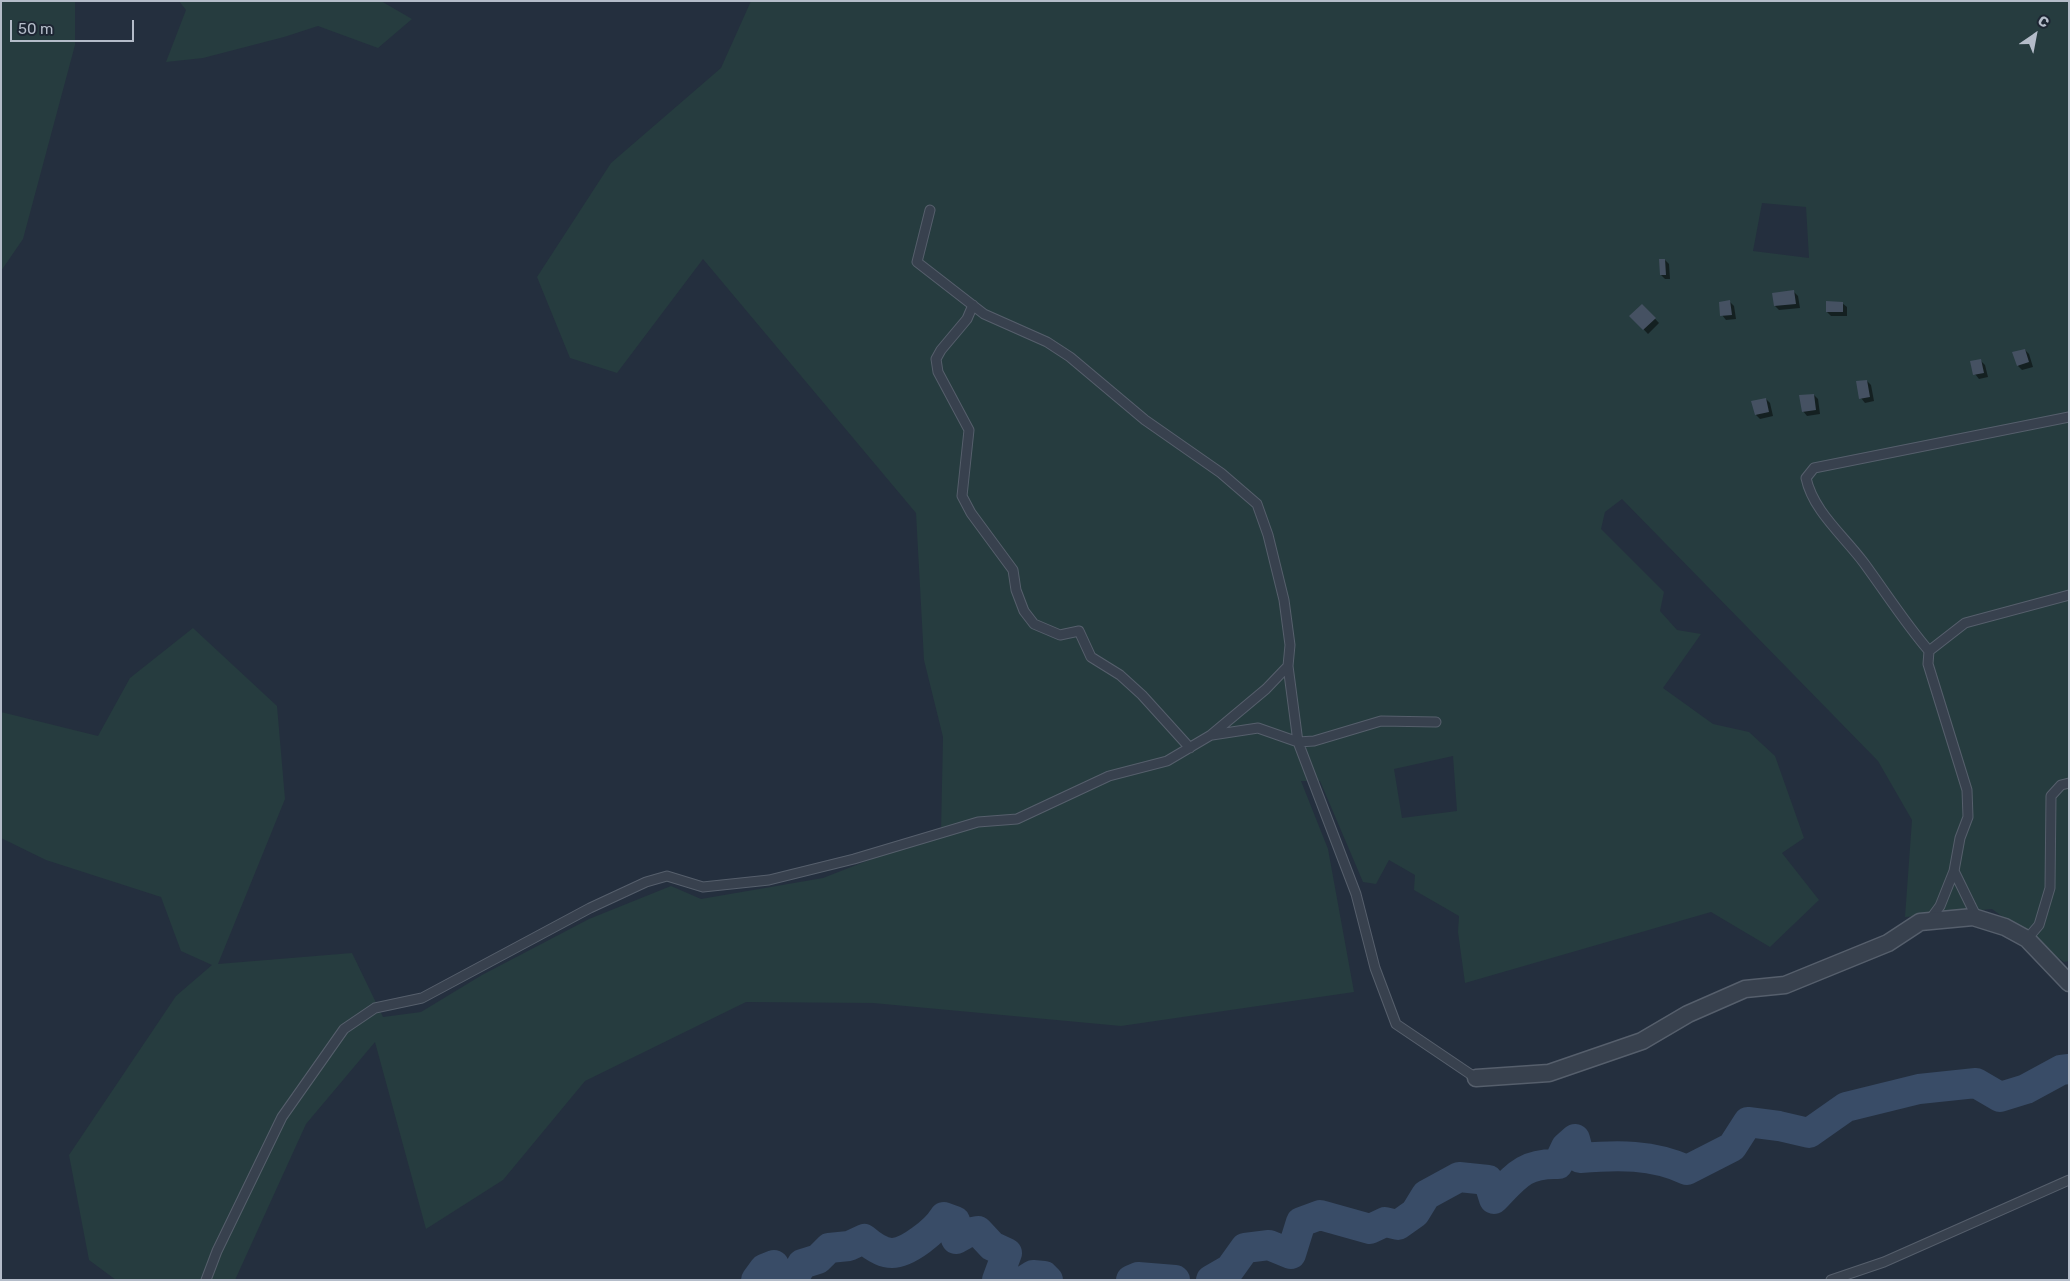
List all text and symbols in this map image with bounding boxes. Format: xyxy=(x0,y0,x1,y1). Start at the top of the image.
scale bar xyxy=(12,10,136,42)
north arrow xyxy=(2010,10,2060,60)
text: С xyxy=(2035,12,2052,32)
text: 50 m xyxy=(18,20,53,38)

